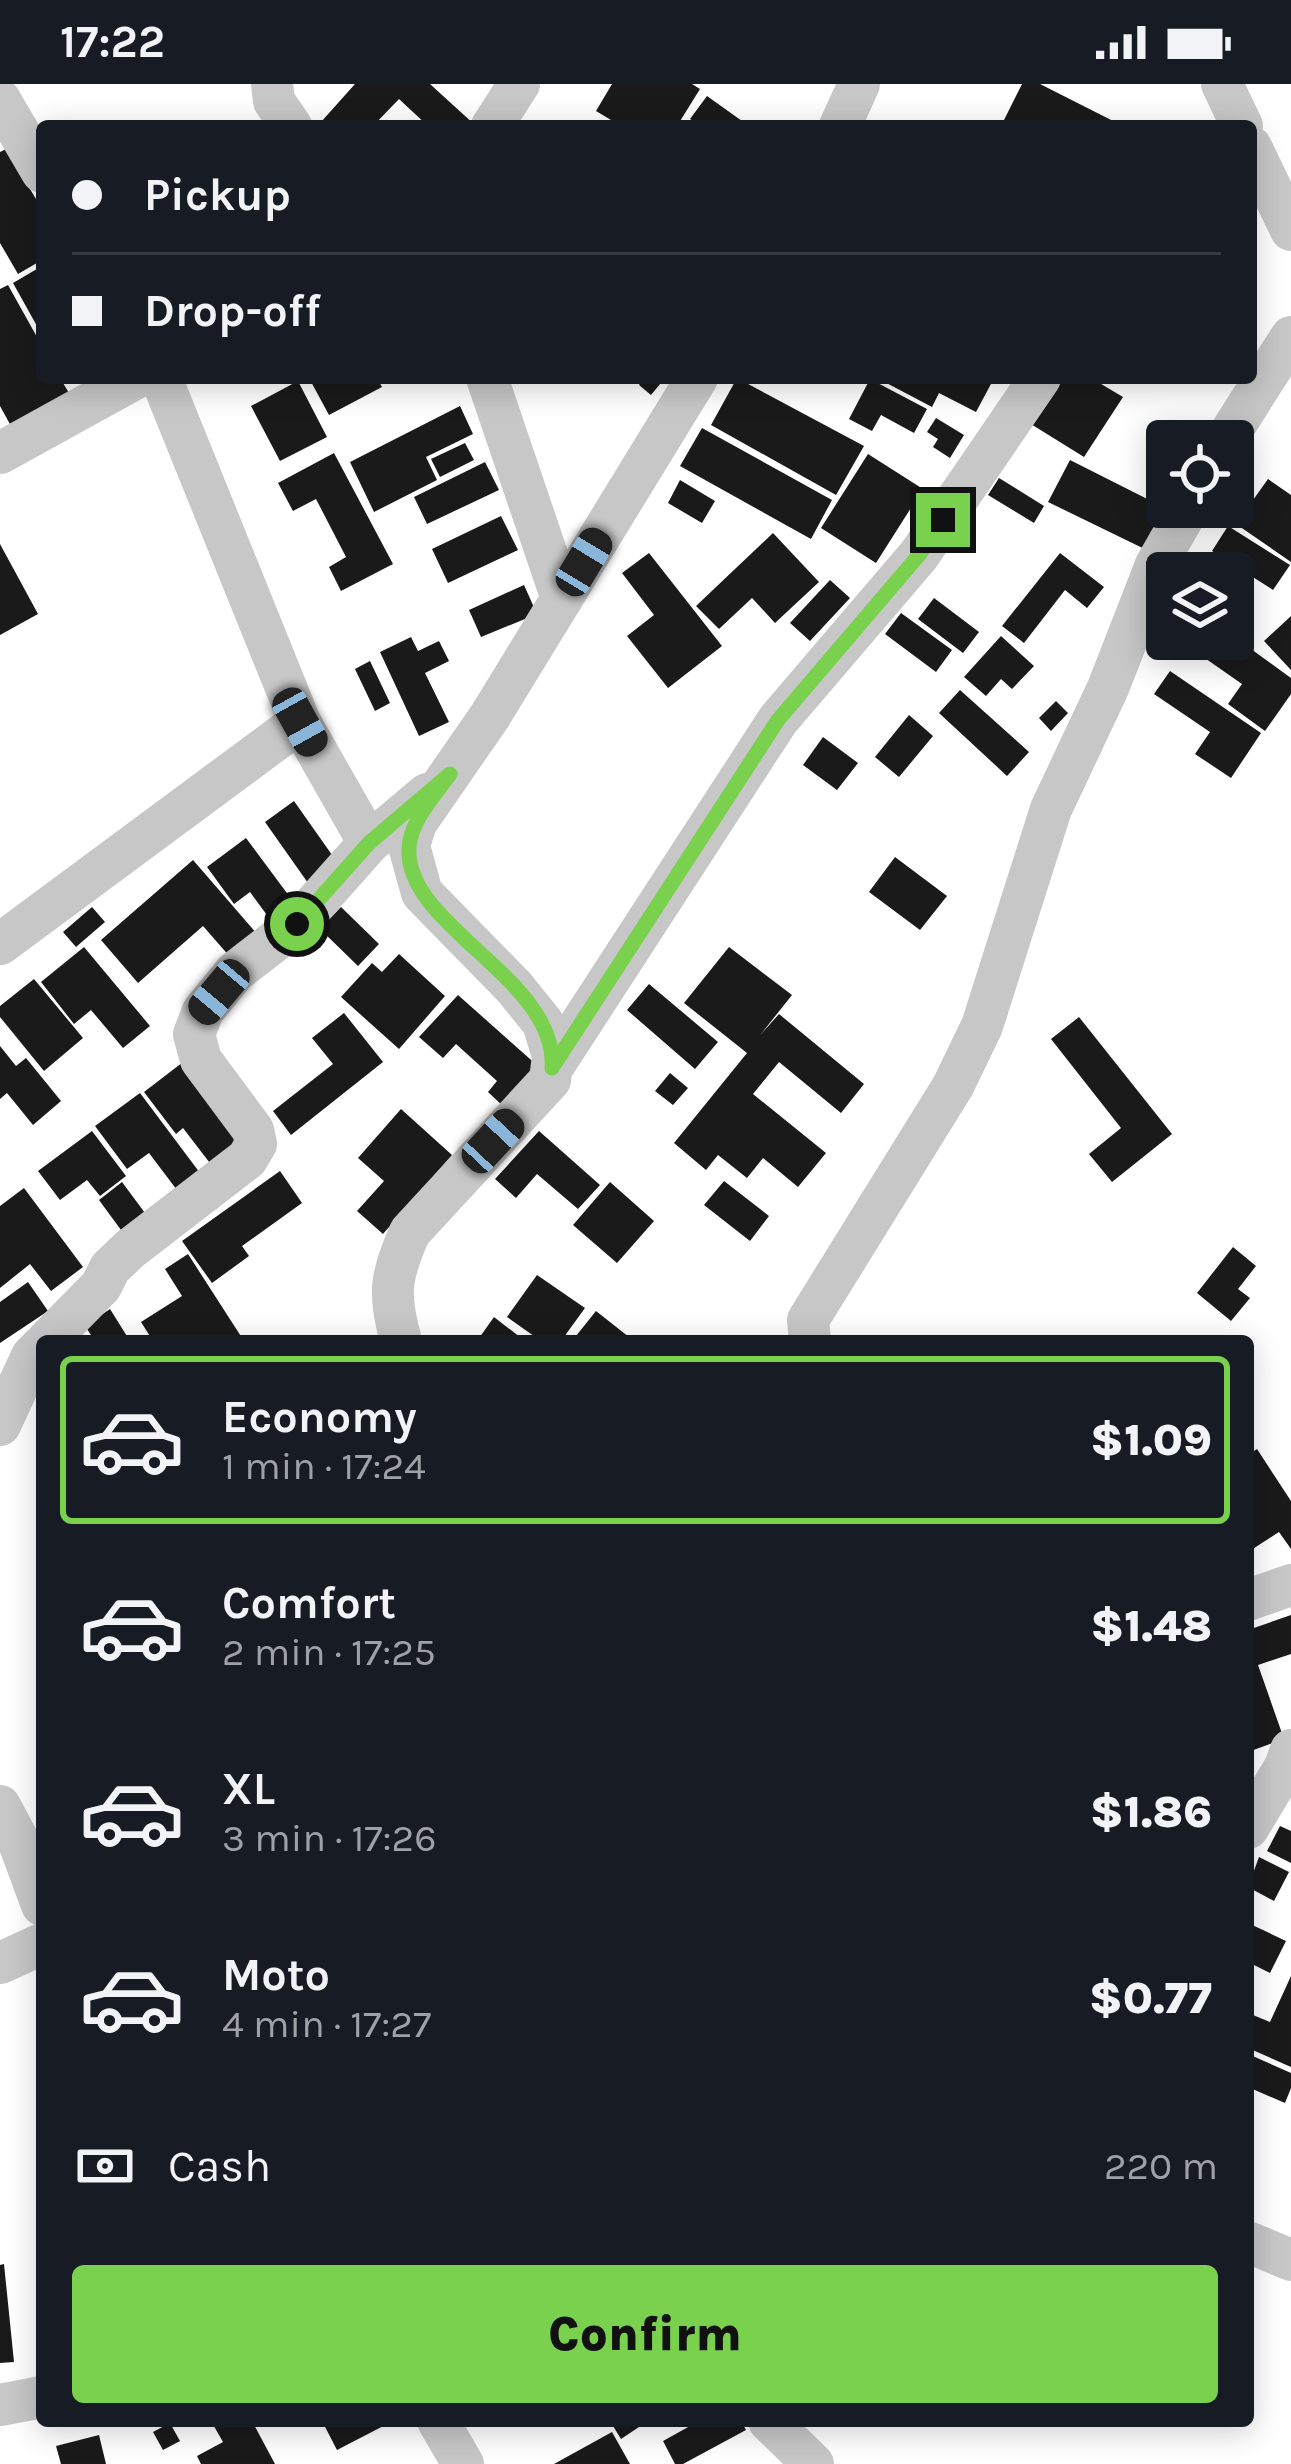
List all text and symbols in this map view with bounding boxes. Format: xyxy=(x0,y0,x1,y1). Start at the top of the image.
text: 17:22 xyxy=(60,16,165,68)
text: Pickup xyxy=(144,169,291,221)
text: Drop-off xyxy=(144,285,321,337)
map controls xyxy=(1146,420,1254,660)
button: locate xyxy=(1146,420,1254,528)
route end xyxy=(916,493,970,547)
car xyxy=(550,522,618,602)
button: layers xyxy=(1146,552,1254,660)
car xyxy=(267,682,333,762)
route start xyxy=(270,897,324,951)
car xyxy=(182,953,256,1031)
car xyxy=(455,1102,531,1180)
icon: car xyxy=(78,1386,186,1494)
text: Economy xyxy=(222,1391,417,1443)
text: $1.09 xyxy=(1090,1414,1212,1466)
text: 1 min · 17:24 xyxy=(222,1443,426,1489)
icon: car xyxy=(78,1572,186,1680)
text: Comfort xyxy=(222,1577,396,1629)
text: $1.48 xyxy=(1090,1600,1212,1652)
text: 2 min · 17:25 xyxy=(222,1629,436,1675)
icon: car xyxy=(78,1758,186,1866)
text: XL xyxy=(222,1763,275,1815)
text: $1.86 xyxy=(1090,1786,1212,1838)
text: 3 min · 17:26 xyxy=(222,1815,437,1861)
icon: car xyxy=(78,1944,186,2052)
text: Moto xyxy=(222,1949,330,2001)
text: $0.77 xyxy=(1089,1972,1212,2024)
text: 4 min · 17:27 xyxy=(222,2001,431,2047)
icon: cash xyxy=(72,2133,138,2199)
text: Cash xyxy=(168,2140,271,2192)
text: 220 m xyxy=(1104,2143,1218,2189)
button: Confirm xyxy=(72,2265,1218,2403)

